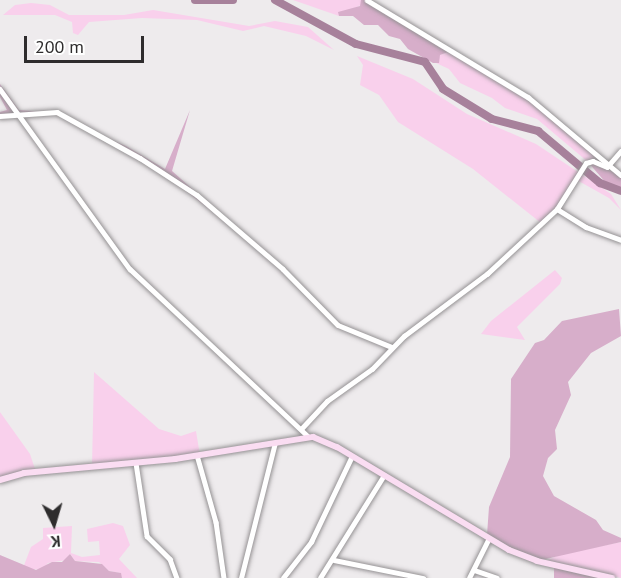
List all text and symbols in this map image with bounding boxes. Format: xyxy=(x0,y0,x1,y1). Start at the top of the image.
scale bar xyxy=(27,24,147,62)
text: 200 m xyxy=(35,35,84,58)
north arrow xyxy=(24,494,84,554)
text: K xyxy=(50,532,61,552)

